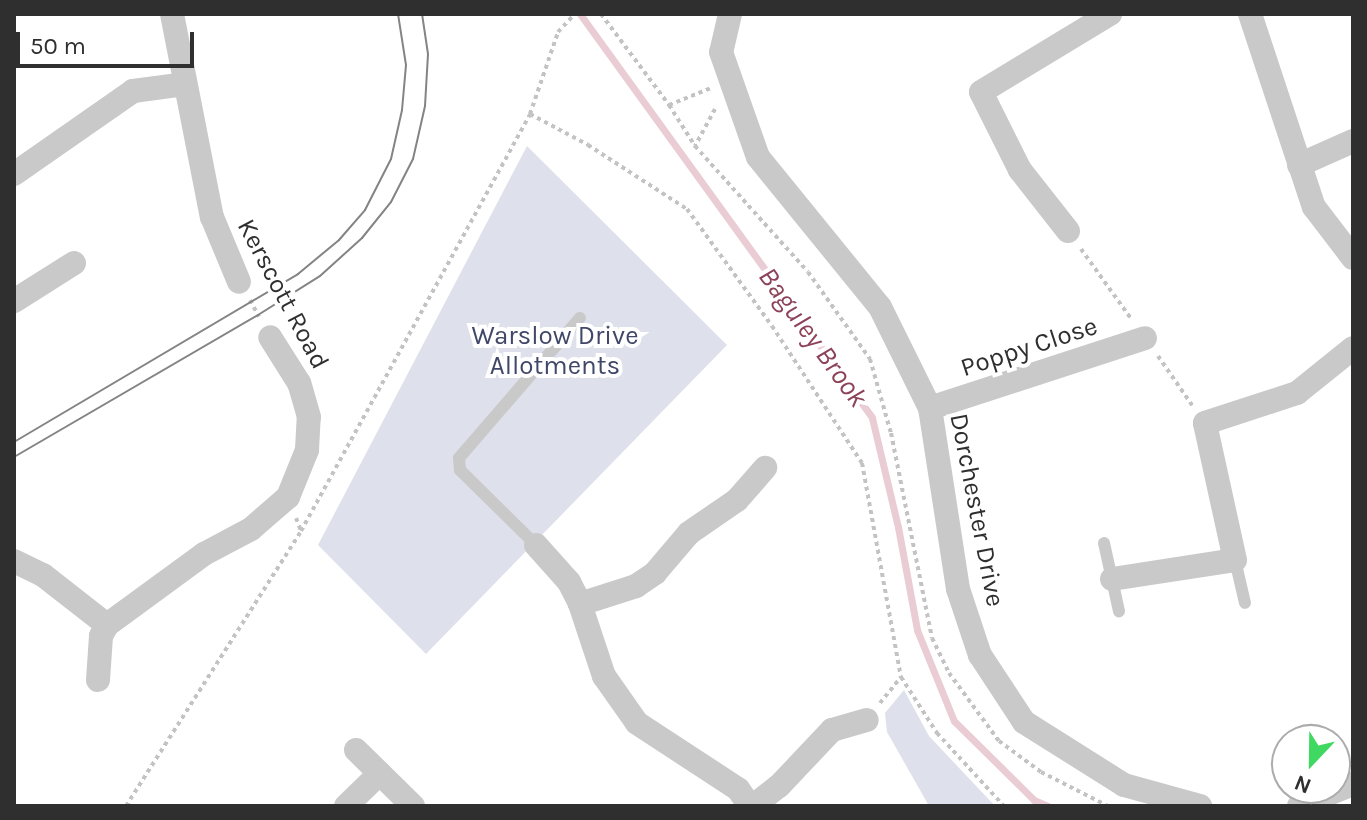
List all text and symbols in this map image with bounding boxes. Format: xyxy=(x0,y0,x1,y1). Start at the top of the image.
scale bar xyxy=(20,16,198,66)
text: 50 m xyxy=(30,32,86,60)
street label: Kerscott Road xyxy=(230,214,336,374)
water label: Baguley Brook xyxy=(751,261,875,413)
street label: Poppy Close xyxy=(957,310,1101,384)
park label: Warslow Drive Allotments xyxy=(471,320,639,382)
street label: Dorchester Drive xyxy=(943,411,1011,609)
north arrow xyxy=(1271,724,1351,804)
text: N xyxy=(1291,769,1315,799)

